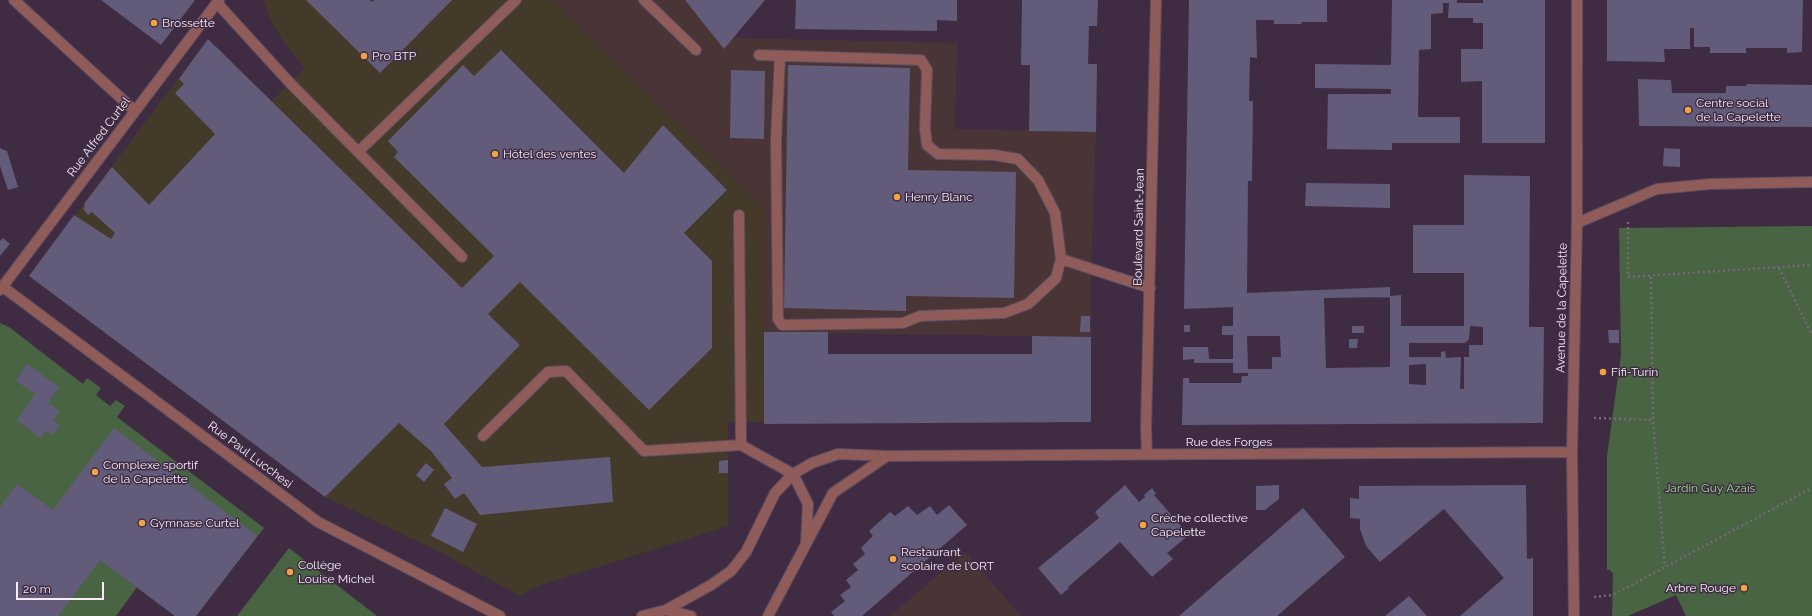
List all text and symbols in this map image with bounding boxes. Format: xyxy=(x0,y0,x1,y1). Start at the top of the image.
place label: Brossette xyxy=(162,16,215,30)
marker: Brossette xyxy=(149,18,159,28)
place label: Pro BTP xyxy=(372,49,416,63)
marker: Pro BTP xyxy=(359,51,369,61)
street label: Rue Alfred Curtel xyxy=(64,94,134,180)
place label: Centre social de la Capelette xyxy=(1696,96,1781,124)
marker: Centre social de la Capelette xyxy=(1683,105,1693,115)
place label: Hôtel des ventes xyxy=(503,147,596,161)
marker: Hôtel des ventes xyxy=(490,149,500,159)
street label: Boulevard Saint-Jean xyxy=(1131,168,1147,286)
place label: Henry Blanc xyxy=(905,190,973,204)
marker: Henry Blanc xyxy=(892,192,902,202)
street label: Avenue de la Capelette xyxy=(1554,243,1570,373)
place label: Fifi-Turin xyxy=(1611,365,1658,379)
marker: Fifi-Turin xyxy=(1598,367,1608,377)
street label: Rue Paul Lucchesi xyxy=(205,419,295,491)
street label: Rue des Forges xyxy=(1186,435,1272,449)
place label: Complexe sportif de la Capelette xyxy=(103,458,198,486)
marker: Complexe sportif de la Capelette xyxy=(90,467,100,477)
park label: Jardin Guy Azaïs xyxy=(1665,481,1755,495)
place label: Crèche collective Capelette xyxy=(1151,511,1248,539)
place label: Gymnase Curtel xyxy=(150,516,239,530)
marker: Gymnase Curtel xyxy=(137,518,147,528)
marker: Crèche collective Capelette xyxy=(1138,520,1148,530)
place label: Restaurant scolaire de l'ORT xyxy=(901,545,994,573)
marker: Restaurant scolaire de l'ORT xyxy=(888,554,898,564)
place label: Collège Louise Michel xyxy=(298,558,375,586)
marker: Collège Louise Michel xyxy=(285,567,295,577)
scale bar xyxy=(18,574,106,600)
place label: Arbre Rouge xyxy=(1666,581,1736,595)
text: 20 m xyxy=(23,582,51,596)
marker: Arbre Rouge xyxy=(1739,583,1749,593)

